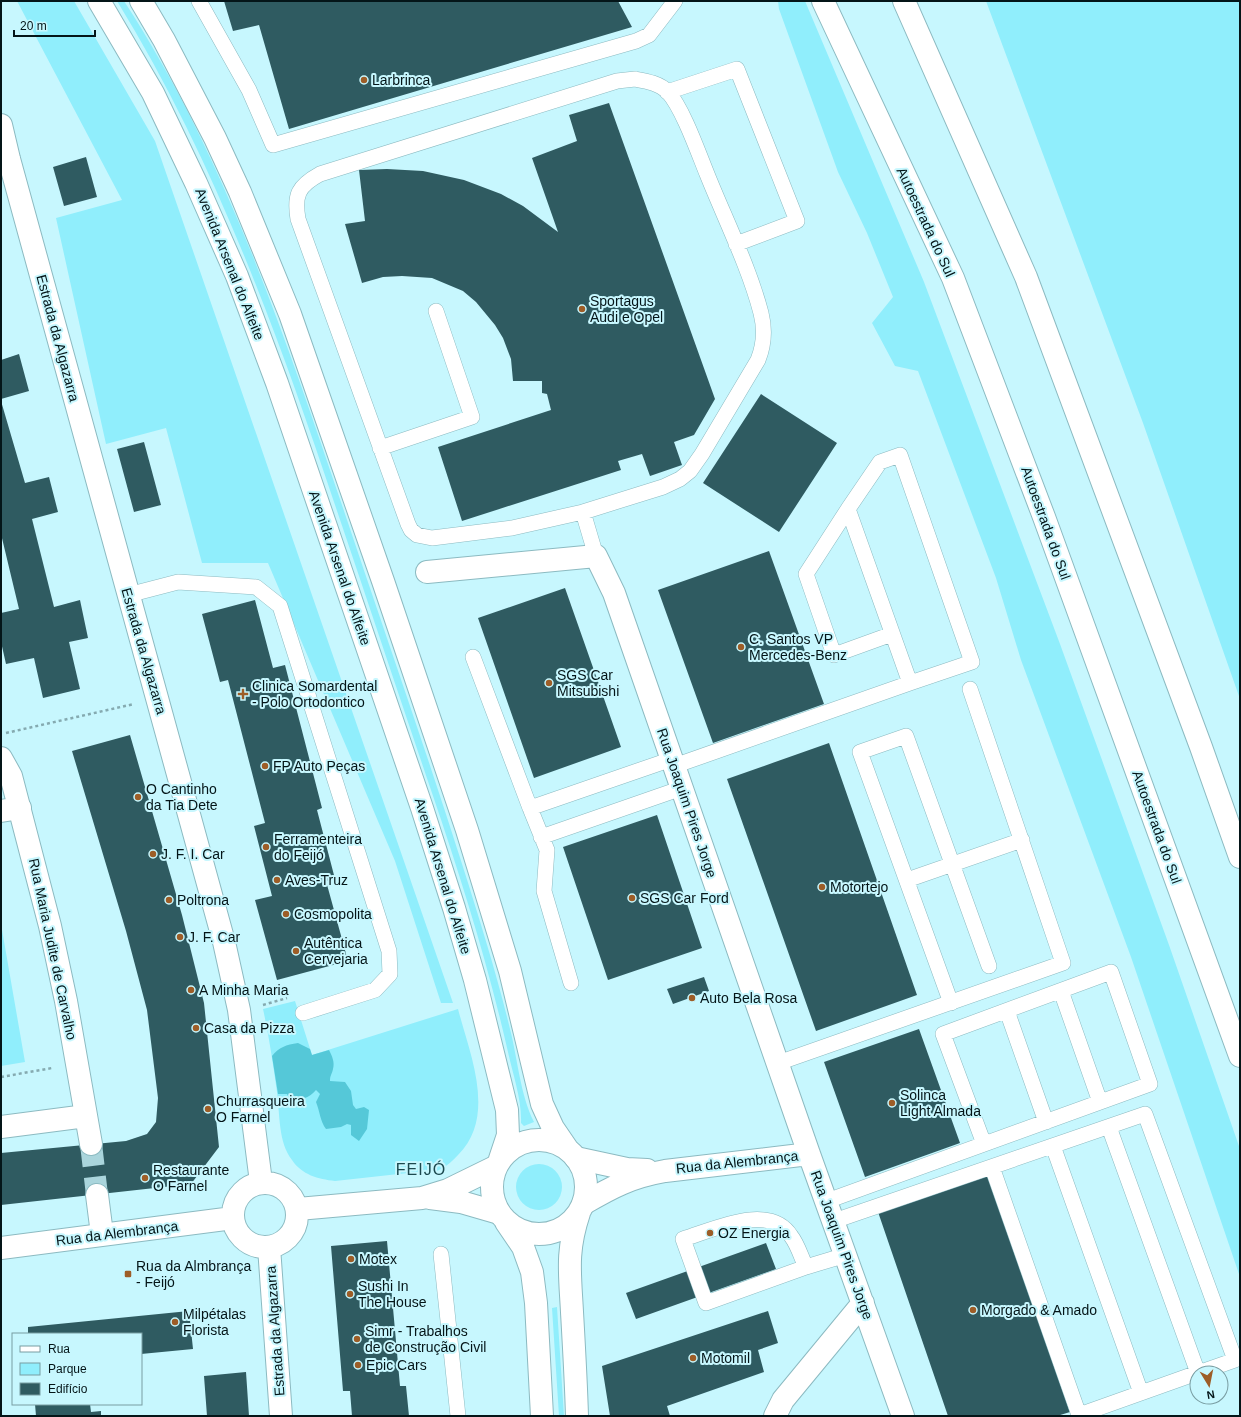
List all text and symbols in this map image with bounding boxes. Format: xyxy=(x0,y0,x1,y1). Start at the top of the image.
scale bar xyxy=(14,12,95,38)
text: 20 m xyxy=(20,19,47,33)
place label: Larbrinca xyxy=(372,72,431,88)
marker: Larbrinca xyxy=(359,75,369,85)
street label: Autoestrada do Sul xyxy=(894,165,958,279)
street label: Avenida Arsenal do Alfeite xyxy=(192,186,268,342)
street label: Estrada da Algazarra xyxy=(33,273,83,403)
place label: Sportagus Audi e Opel xyxy=(590,293,663,325)
marker: Sportagus Audi e Opel xyxy=(577,304,587,314)
street label: Autoestrada do Sul xyxy=(1018,464,1074,582)
street label: Avenida Arsenal do Alfeite xyxy=(306,489,374,648)
street label: Estrada da Algazarra xyxy=(118,586,170,716)
place label: C. Santos VP Mercedes-Benz xyxy=(749,631,847,663)
marker: C. Santos VP Mercedes-Benz xyxy=(736,642,746,652)
place label: SGS Car Mitsubishi xyxy=(557,667,619,699)
place label: Clinica Somardental - Polo Ortodontico xyxy=(252,678,377,710)
marker: SGS Car Mitsubishi xyxy=(544,678,554,688)
marker: Clinica Somardental - Polo Ortodontico xyxy=(237,688,249,700)
street label: Rua Joaquim Pires Jorge xyxy=(654,726,720,880)
place label: FP Auto Peças xyxy=(273,758,365,774)
marker: FP Auto Peças xyxy=(260,761,270,771)
street label: Autoestrada do Sul xyxy=(1129,768,1185,886)
place label: O Cantinho da Tia Dete xyxy=(146,781,218,813)
marker: O Cantinho da Tia Dete xyxy=(133,792,143,802)
street label: Avenida Arsenal do Alfeite xyxy=(412,796,474,956)
place label: Ferramenteira do Feijó xyxy=(274,831,362,863)
marker: Ferramenteira do Feijó xyxy=(261,842,271,852)
place label: J. F. I. Car xyxy=(161,846,225,862)
marker: J. F. I. Car xyxy=(148,849,158,859)
street label: Rua Maria Judite de Carvalho xyxy=(26,857,80,1041)
place label: Aves-Truz xyxy=(285,872,348,888)
marker: Aves-Truz xyxy=(272,875,282,885)
place label: Motortejo xyxy=(830,879,889,895)
marker: Motortejo xyxy=(817,882,827,892)
place label: SGS Car Ford xyxy=(640,890,729,906)
place label: Poltrona xyxy=(177,892,229,908)
marker: SGS Car Ford xyxy=(627,893,637,903)
marker: Poltrona xyxy=(164,895,174,905)
place label: Cosmopolita xyxy=(294,906,372,922)
marker: Cosmopolita xyxy=(281,909,291,919)
place label: J. F. Car xyxy=(188,929,240,945)
marker: J. F. Car xyxy=(175,932,185,942)
place label: Autêntica Cervejaria xyxy=(304,935,368,967)
marker: Autêntica Cervejaria xyxy=(291,946,301,956)
place label: A Minha Maria xyxy=(199,982,289,998)
marker: A Minha Maria xyxy=(186,985,196,995)
place label: Auto Bela Rosa xyxy=(700,990,797,1006)
marker: Auto Bela Rosa xyxy=(687,993,697,1003)
place label: Casa da Pizza xyxy=(204,1020,294,1036)
marker: Casa da Pizza xyxy=(191,1023,201,1033)
place label: Solinca Light Almada xyxy=(900,1087,981,1119)
place label: Churrasqueira O Farnel xyxy=(216,1093,305,1125)
marker: Solinca Light Almada xyxy=(887,1098,897,1108)
marker: Churrasqueira O Farnel xyxy=(203,1104,213,1114)
street label: Rua da Alembrança xyxy=(675,1148,799,1176)
district label: FEIJÓ xyxy=(396,1160,446,1178)
place label: Restaurante O Farnel xyxy=(153,1162,229,1194)
street label: Rua Joaquim Pires Jorge xyxy=(808,1168,876,1322)
marker: Restaurante O Farnel xyxy=(140,1173,150,1183)
street label: Rua da Alembrança xyxy=(55,1218,179,1248)
place label: OZ Energia xyxy=(718,1225,790,1241)
marker: OZ Energia xyxy=(705,1228,715,1238)
place label: Motex xyxy=(359,1251,397,1267)
marker: Motex xyxy=(346,1254,356,1264)
place label: Rua da Almbrança - Feijó xyxy=(136,1258,251,1290)
street label: Estrada da Algazarra xyxy=(262,1265,288,1397)
marker: Rua da Almbrança - Feijó xyxy=(123,1269,133,1279)
place label: Sushi In The House xyxy=(358,1278,427,1310)
marker: Sushi In The House xyxy=(345,1289,355,1299)
place label: Morgado & Amado xyxy=(981,1302,1097,1318)
marker: Morgado & Amado xyxy=(968,1305,978,1315)
place label: Milpétalas Florista xyxy=(183,1306,246,1338)
marker: Milpétalas Florista xyxy=(170,1317,180,1327)
place label: Simr - Trabalhos de Construção Civil xyxy=(365,1323,486,1355)
legend xyxy=(12,1333,142,1405)
marker: Simr - Trabalhos de Construção Civil xyxy=(352,1334,362,1344)
text: Rua xyxy=(48,1342,70,1356)
place label: Motomil xyxy=(701,1350,750,1366)
marker: Motomil xyxy=(688,1353,698,1363)
place label: Epic Cars xyxy=(366,1357,427,1373)
marker: Epic Cars xyxy=(353,1360,363,1370)
text: Parque xyxy=(48,1362,87,1376)
north arrow xyxy=(1189,1365,1229,1405)
text: Edifício xyxy=(48,1382,88,1396)
text: N xyxy=(1206,1388,1216,1401)

